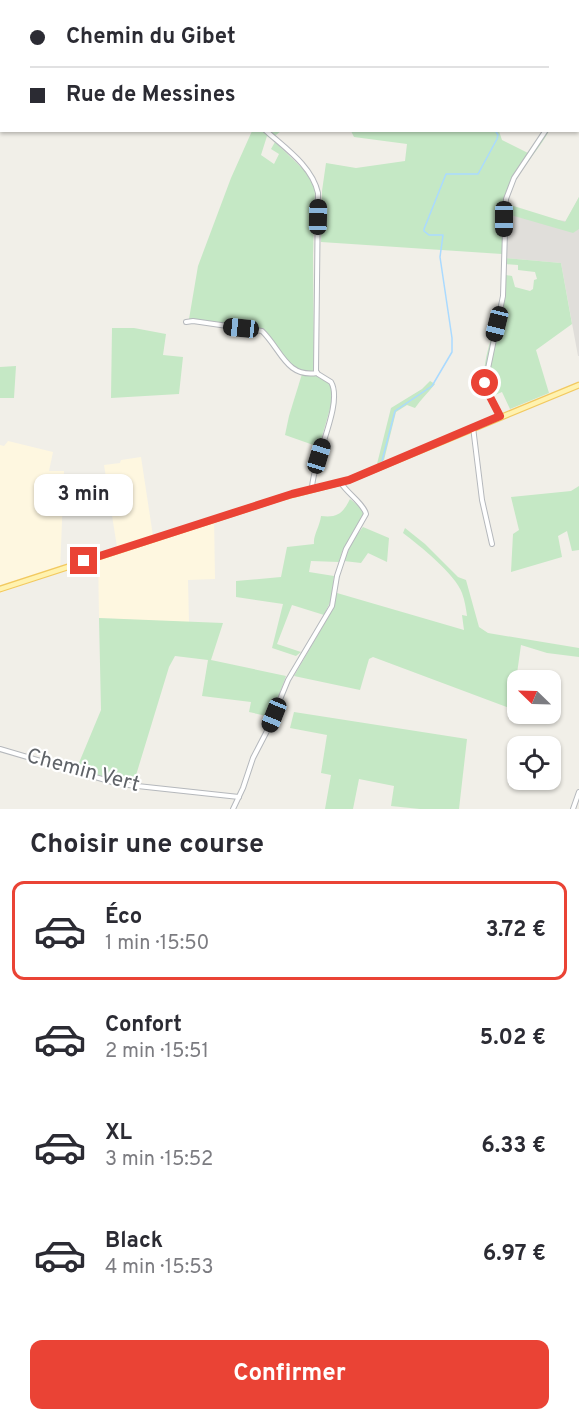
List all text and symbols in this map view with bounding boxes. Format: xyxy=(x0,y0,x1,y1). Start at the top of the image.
text: Chemin du Gibet xyxy=(66,24,236,51)
text: Rue de Messines xyxy=(66,82,236,109)
car xyxy=(309,199,327,235)
car xyxy=(495,201,513,237)
car xyxy=(484,304,510,344)
car xyxy=(222,317,260,339)
route start xyxy=(471,369,498,396)
car xyxy=(305,436,333,476)
callout: 3 min xyxy=(34,474,134,516)
text: 3 min xyxy=(57,482,110,508)
route end xyxy=(70,547,97,574)
north arrow xyxy=(507,670,561,724)
map controls xyxy=(507,670,561,790)
car xyxy=(259,695,289,735)
button: locate xyxy=(507,736,561,790)
street label: Chemin Vert xyxy=(24,743,142,799)
text: Choisir une course xyxy=(30,828,264,862)
icon: car xyxy=(33,904,87,958)
text: Éco xyxy=(105,904,142,931)
text: 3.72 € xyxy=(485,917,546,944)
text: 1 min · 15:50 xyxy=(105,931,209,957)
icon: car xyxy=(33,1012,87,1066)
text: Confort xyxy=(105,1012,182,1039)
text: 5.02 € xyxy=(480,1025,546,1052)
text: 2 min · 15:51 xyxy=(105,1039,209,1065)
icon: car xyxy=(33,1120,87,1174)
text: XL xyxy=(105,1120,132,1147)
text: 6.33 € xyxy=(481,1133,546,1160)
text: 3 min · 15:52 xyxy=(105,1147,213,1173)
icon: car xyxy=(33,1228,87,1282)
text: Black xyxy=(105,1228,163,1255)
text: 6.97 € xyxy=(483,1241,546,1268)
text: 4 min · 15:53 xyxy=(105,1255,214,1281)
button: Confirmer xyxy=(30,1340,549,1409)

